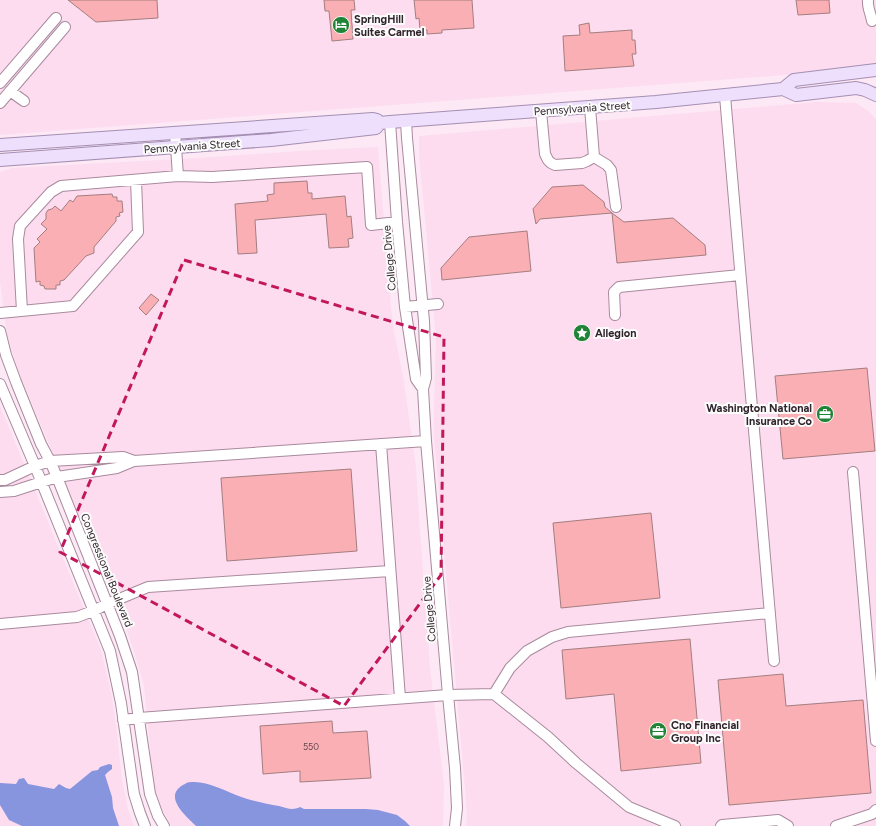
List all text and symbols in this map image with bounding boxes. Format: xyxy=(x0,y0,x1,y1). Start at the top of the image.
place label: SpringHill Suites Carmel xyxy=(354,13,425,39)
hotel icon: SpringHill Suites Carmel xyxy=(331,15,351,35)
street label: Pennsylvania Street xyxy=(533,99,631,118)
street label: Pennsylvania Street xyxy=(143,137,241,156)
street label: College Drive xyxy=(380,225,399,291)
place icon: Allegion xyxy=(572,323,592,343)
place label: Allegion xyxy=(595,327,637,340)
place label: Washington National Insurance Co xyxy=(706,402,813,428)
office icon: Washington National Insurance Co xyxy=(815,404,835,424)
street label: Congressional Boulevard xyxy=(78,511,135,629)
street label: College Drive xyxy=(420,576,439,642)
place label: Cno Financial Group Inc xyxy=(671,719,739,745)
office icon: Cno Financial Group Inc xyxy=(648,721,668,741)
house number: 550 xyxy=(303,741,319,752)

